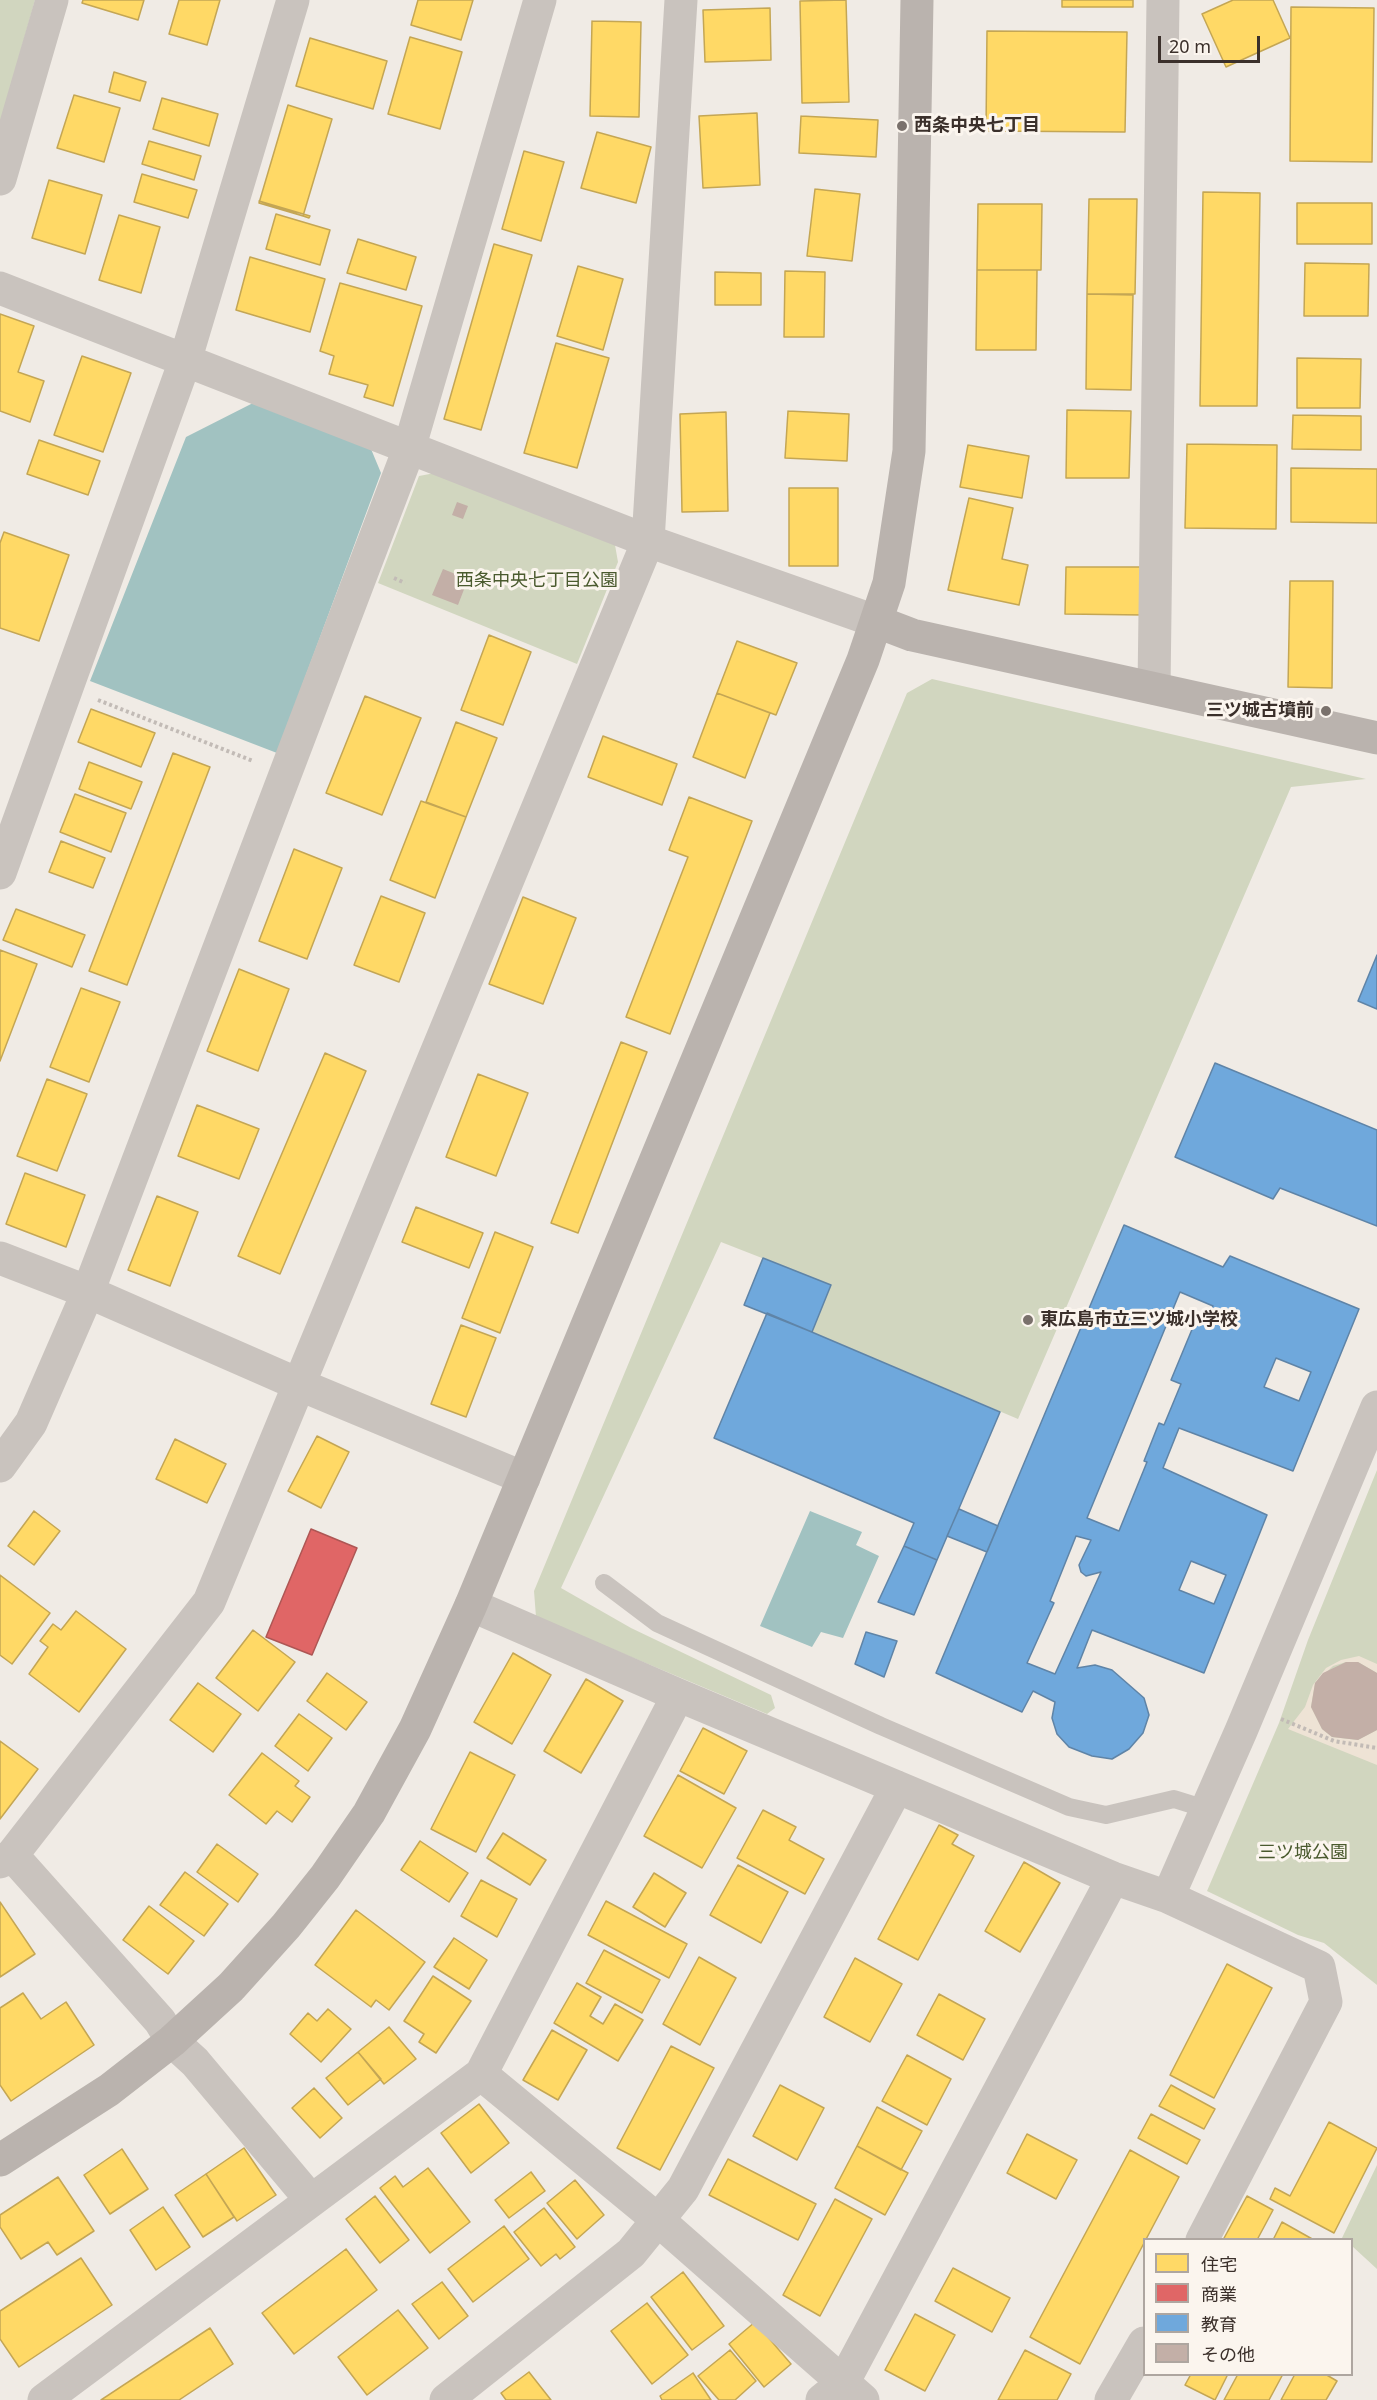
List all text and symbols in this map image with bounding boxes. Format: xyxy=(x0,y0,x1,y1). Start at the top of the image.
scale bar xyxy=(1161,24,1263,62)
text: 20 m xyxy=(1169,34,1211,58)
place label: 西条中央七丁目 xyxy=(914,115,1040,137)
marker: 西条中央七丁目 xyxy=(895,119,909,133)
park label: 西条中央七丁目公園 xyxy=(456,570,618,592)
place label: 三ツ城古墳前 xyxy=(1206,700,1314,722)
marker: 三ツ城古墳前 xyxy=(1319,704,1333,718)
place label: 東広島市立三ツ城小学校 xyxy=(1040,1309,1238,1331)
marker: 東広島市立三ツ城小学校 xyxy=(1021,1313,1035,1327)
park label: 三ツ城公園 xyxy=(1258,1842,1348,1864)
legend xyxy=(1143,2238,1353,2376)
text: 住宅 xyxy=(1201,2252,1237,2276)
text: 商業 xyxy=(1201,2282,1237,2306)
text: 教育 xyxy=(1201,2312,1237,2336)
text: その他 xyxy=(1201,2342,1255,2366)

